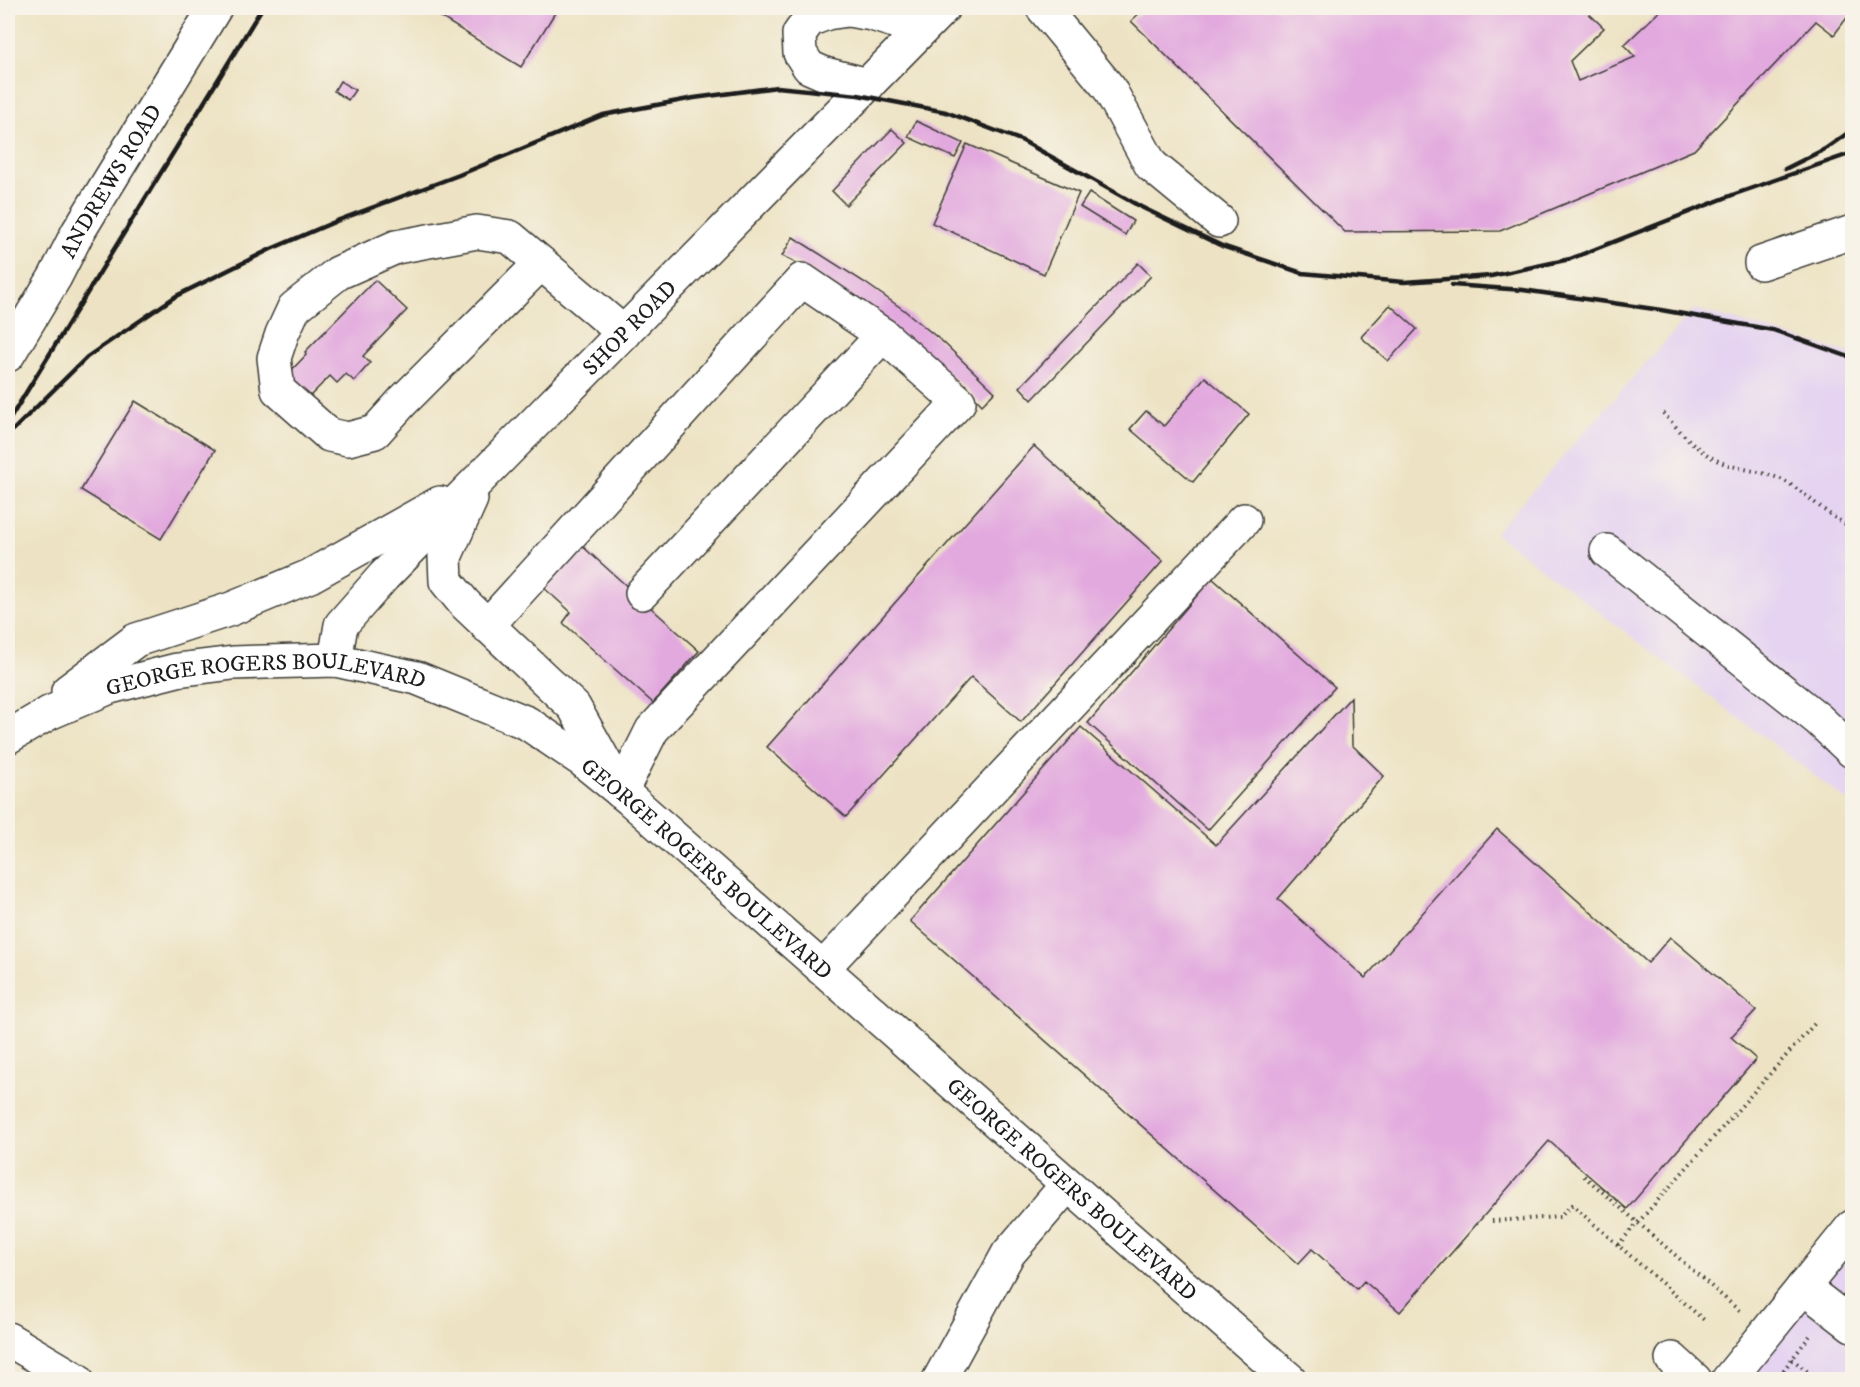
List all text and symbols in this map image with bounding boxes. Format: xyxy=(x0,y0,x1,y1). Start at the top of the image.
street label: ANDREWS ROAD xyxy=(55,99,168,263)
street label: SHOP ROAD xyxy=(577,275,683,381)
street label: GEORGE ROGERS BOULEVARD xyxy=(103,648,430,703)
street label: GEORGE ROGERS BOULEVARD xyxy=(575,753,837,986)
street label: GEORGE ROGERS BOULEVARD xyxy=(941,1072,1202,1307)

